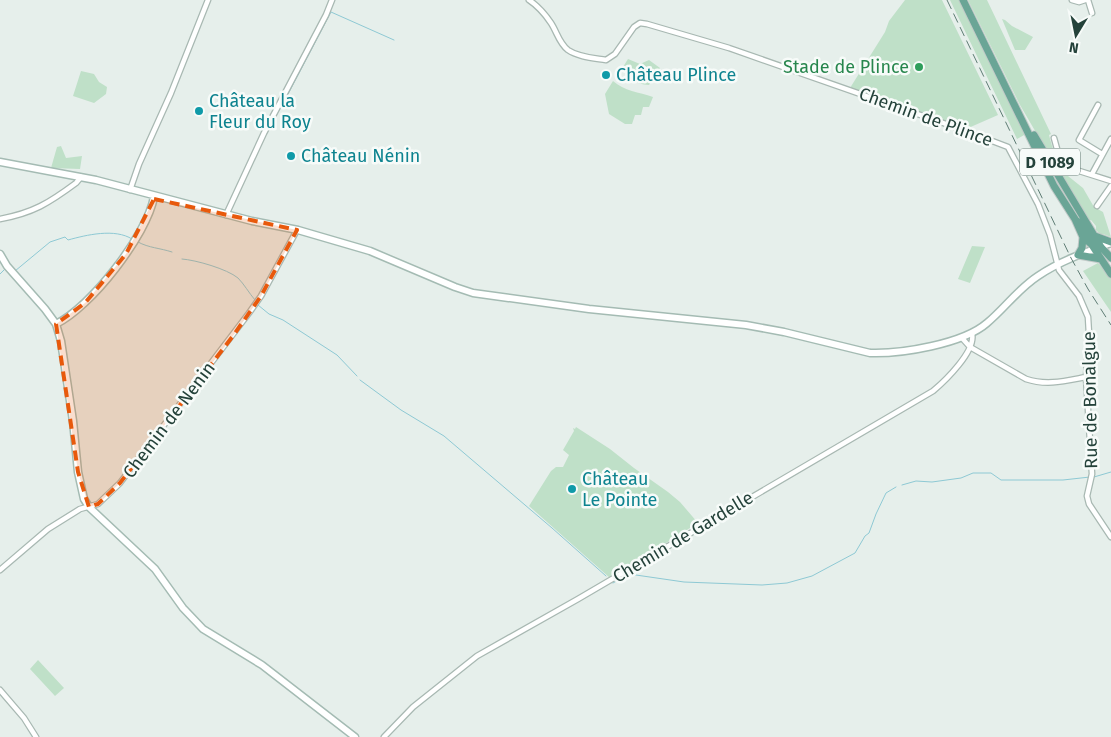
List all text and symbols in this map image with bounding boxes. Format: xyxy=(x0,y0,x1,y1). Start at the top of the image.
north arrow xyxy=(1051,10,1101,60)
text: N xyxy=(1068,38,1080,56)
place label: Stade de Plince xyxy=(783,56,909,78)
marker: Stade de Plince xyxy=(913,61,925,73)
place label: Château Plince xyxy=(616,64,736,86)
marker: Château Plince xyxy=(600,69,612,81)
street label: Chemin de Plince xyxy=(856,83,996,151)
place label: Château la Fleur du Roy xyxy=(209,90,311,133)
marker: Château la Fleur du Roy xyxy=(193,105,205,117)
place label: Château Nénin xyxy=(301,145,420,167)
road number: D 1089 xyxy=(1020,148,1080,176)
marker: Château Nénin xyxy=(285,150,297,162)
street label: Rue de Bonalgue xyxy=(1078,331,1102,469)
street label: Chemin de Nenin xyxy=(118,358,220,482)
place label: Château Le Pointe xyxy=(582,468,657,511)
marker: Château Le Pointe xyxy=(566,483,578,495)
street label: Chemin de Gardelle xyxy=(609,486,757,588)

